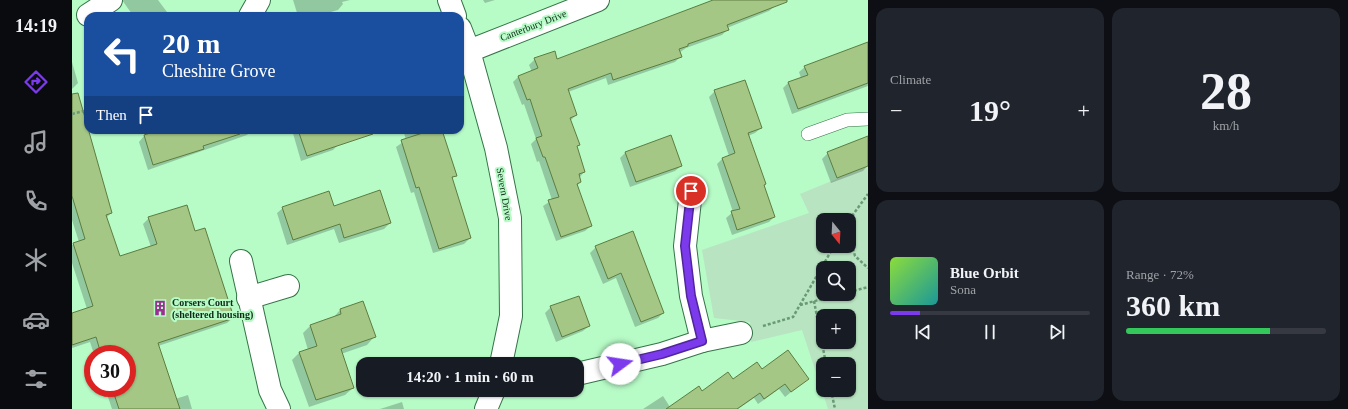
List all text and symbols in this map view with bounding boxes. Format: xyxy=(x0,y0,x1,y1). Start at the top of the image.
street label: Canterbury Drive xyxy=(498,8,568,43)
text: 14:19 xyxy=(15,16,57,36)
icon: left xyxy=(96,28,148,80)
text: 20 m xyxy=(162,28,220,59)
text: Cheshire Grove xyxy=(162,61,275,81)
text: 28 xyxy=(1200,63,1252,120)
icon: directions xyxy=(22,68,50,96)
text: Climate xyxy=(890,72,931,87)
text: 19° xyxy=(969,94,1011,127)
text: − xyxy=(890,98,902,123)
text: + xyxy=(1078,98,1090,123)
icon: arrive xyxy=(135,104,157,126)
text: Then xyxy=(96,107,127,123)
text: km/h xyxy=(1213,118,1239,133)
icon: music xyxy=(22,128,50,156)
street label: Severn Drive xyxy=(494,167,515,222)
pin xyxy=(674,174,708,208)
icon: arrive xyxy=(680,180,702,202)
icon: phone xyxy=(22,187,50,215)
north arrow xyxy=(816,213,856,253)
map controls xyxy=(816,213,856,397)
icon: climate xyxy=(22,246,50,274)
button: search xyxy=(816,261,856,301)
text: Blue Orbit xyxy=(950,265,1019,281)
text: Range · 72% xyxy=(1126,267,1194,282)
text: Sona xyxy=(950,282,976,297)
text: 360 km xyxy=(1126,289,1220,322)
place label: Corsers Court (sheltered housing) xyxy=(172,297,253,321)
building icon: Corsers Court (sheltered housing) xyxy=(151,299,169,317)
icon: car xyxy=(22,306,50,334)
button: + xyxy=(816,309,856,349)
icon: previous xyxy=(912,321,934,343)
icon: pause xyxy=(979,321,1001,343)
icon: next xyxy=(1046,321,1068,343)
position arrow xyxy=(599,343,641,385)
speed limit sign: 30 xyxy=(84,345,136,397)
button: − xyxy=(816,357,856,397)
icon: filters xyxy=(22,365,50,393)
text: 14:20 · 1 min · 60 m xyxy=(406,369,534,385)

